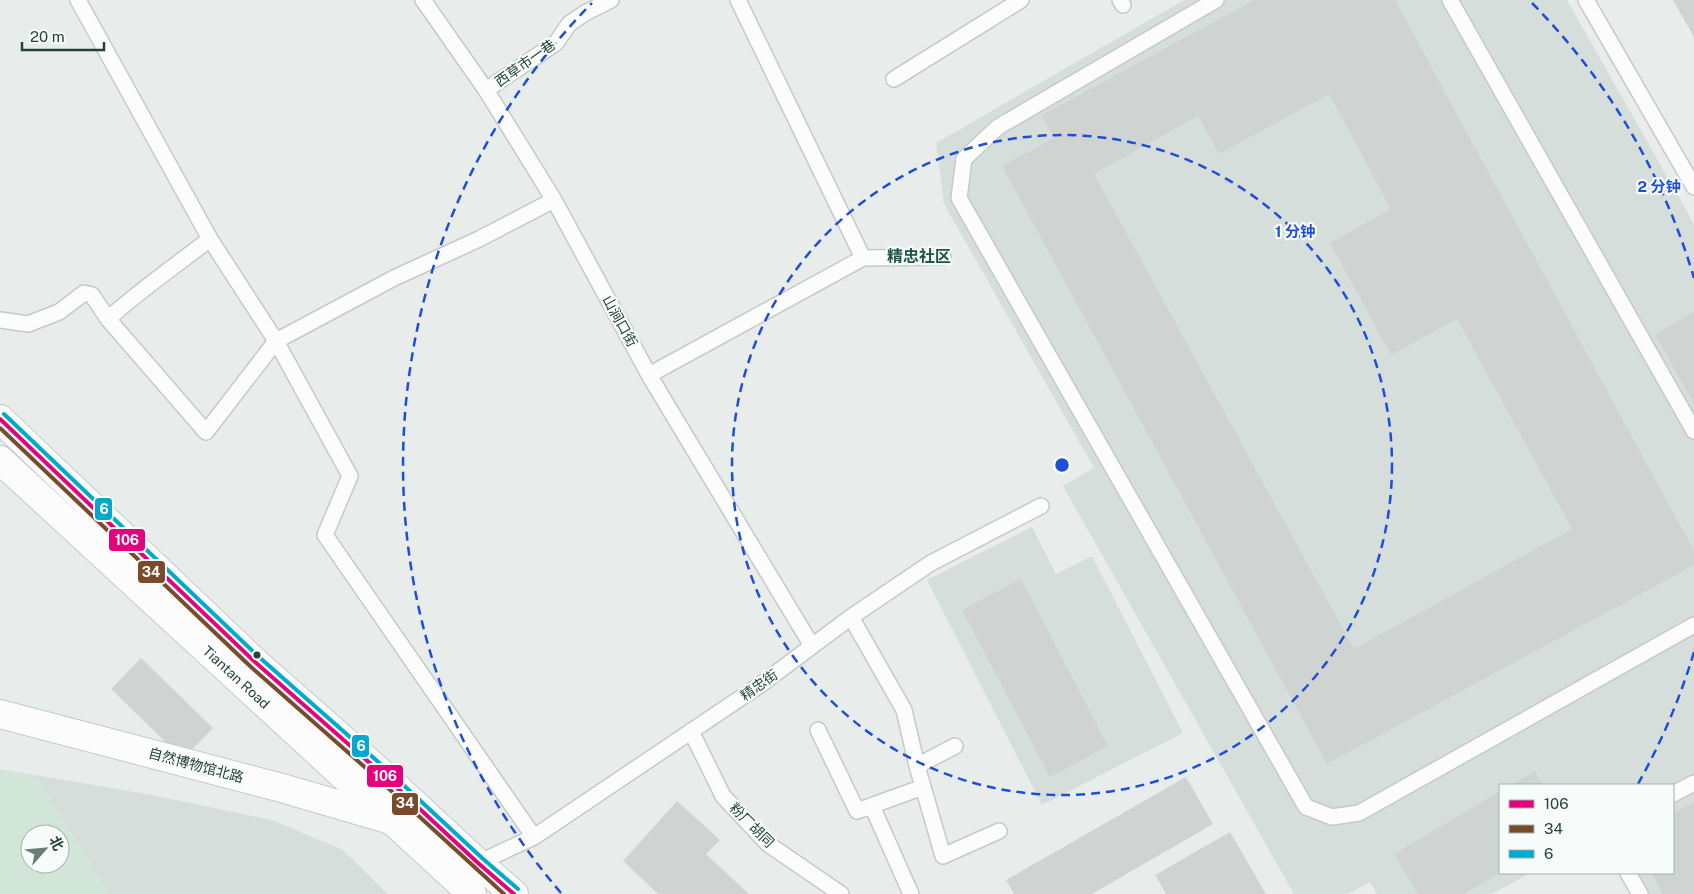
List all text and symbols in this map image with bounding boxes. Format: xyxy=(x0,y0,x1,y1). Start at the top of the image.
scale bar xyxy=(22,20,105,52)
text: 20 m xyxy=(30,28,65,45)
street label: 西草市一巷 xyxy=(492,36,558,90)
text: 2 分钟 xyxy=(1638,178,1680,195)
text: 1 分钟 xyxy=(1275,223,1315,240)
district label: 精忠社区 xyxy=(887,247,951,266)
street label: 山涧口街 xyxy=(599,293,641,349)
centre of rings xyxy=(1053,456,1071,474)
line badge: 6 xyxy=(94,497,113,521)
text: 6 xyxy=(99,501,109,517)
line badge: 106 xyxy=(108,528,146,552)
text: 106 xyxy=(115,532,139,548)
line badge: 34 xyxy=(137,560,166,584)
text: 34 xyxy=(142,564,160,580)
street label: Tiantan Road xyxy=(200,643,273,712)
unlabelled marker xyxy=(252,650,262,660)
street label: 精忠街 xyxy=(737,666,781,704)
line badge: 6 xyxy=(351,734,370,758)
text: 6 xyxy=(356,738,366,754)
street label: 自然博物馆北路 xyxy=(147,745,245,785)
line badge: 106 xyxy=(366,764,404,788)
text: 106 xyxy=(373,768,397,784)
legend xyxy=(1499,784,1674,874)
line badge: 34 xyxy=(391,792,419,816)
text: 34 xyxy=(396,795,414,811)
text: 106 xyxy=(1544,795,1569,812)
street label: 粉厂胡同 xyxy=(727,800,777,850)
text: 34 xyxy=(1544,820,1563,837)
north arrow xyxy=(20,824,70,874)
text: 北 xyxy=(46,833,67,853)
text: 6 xyxy=(1544,845,1553,862)

